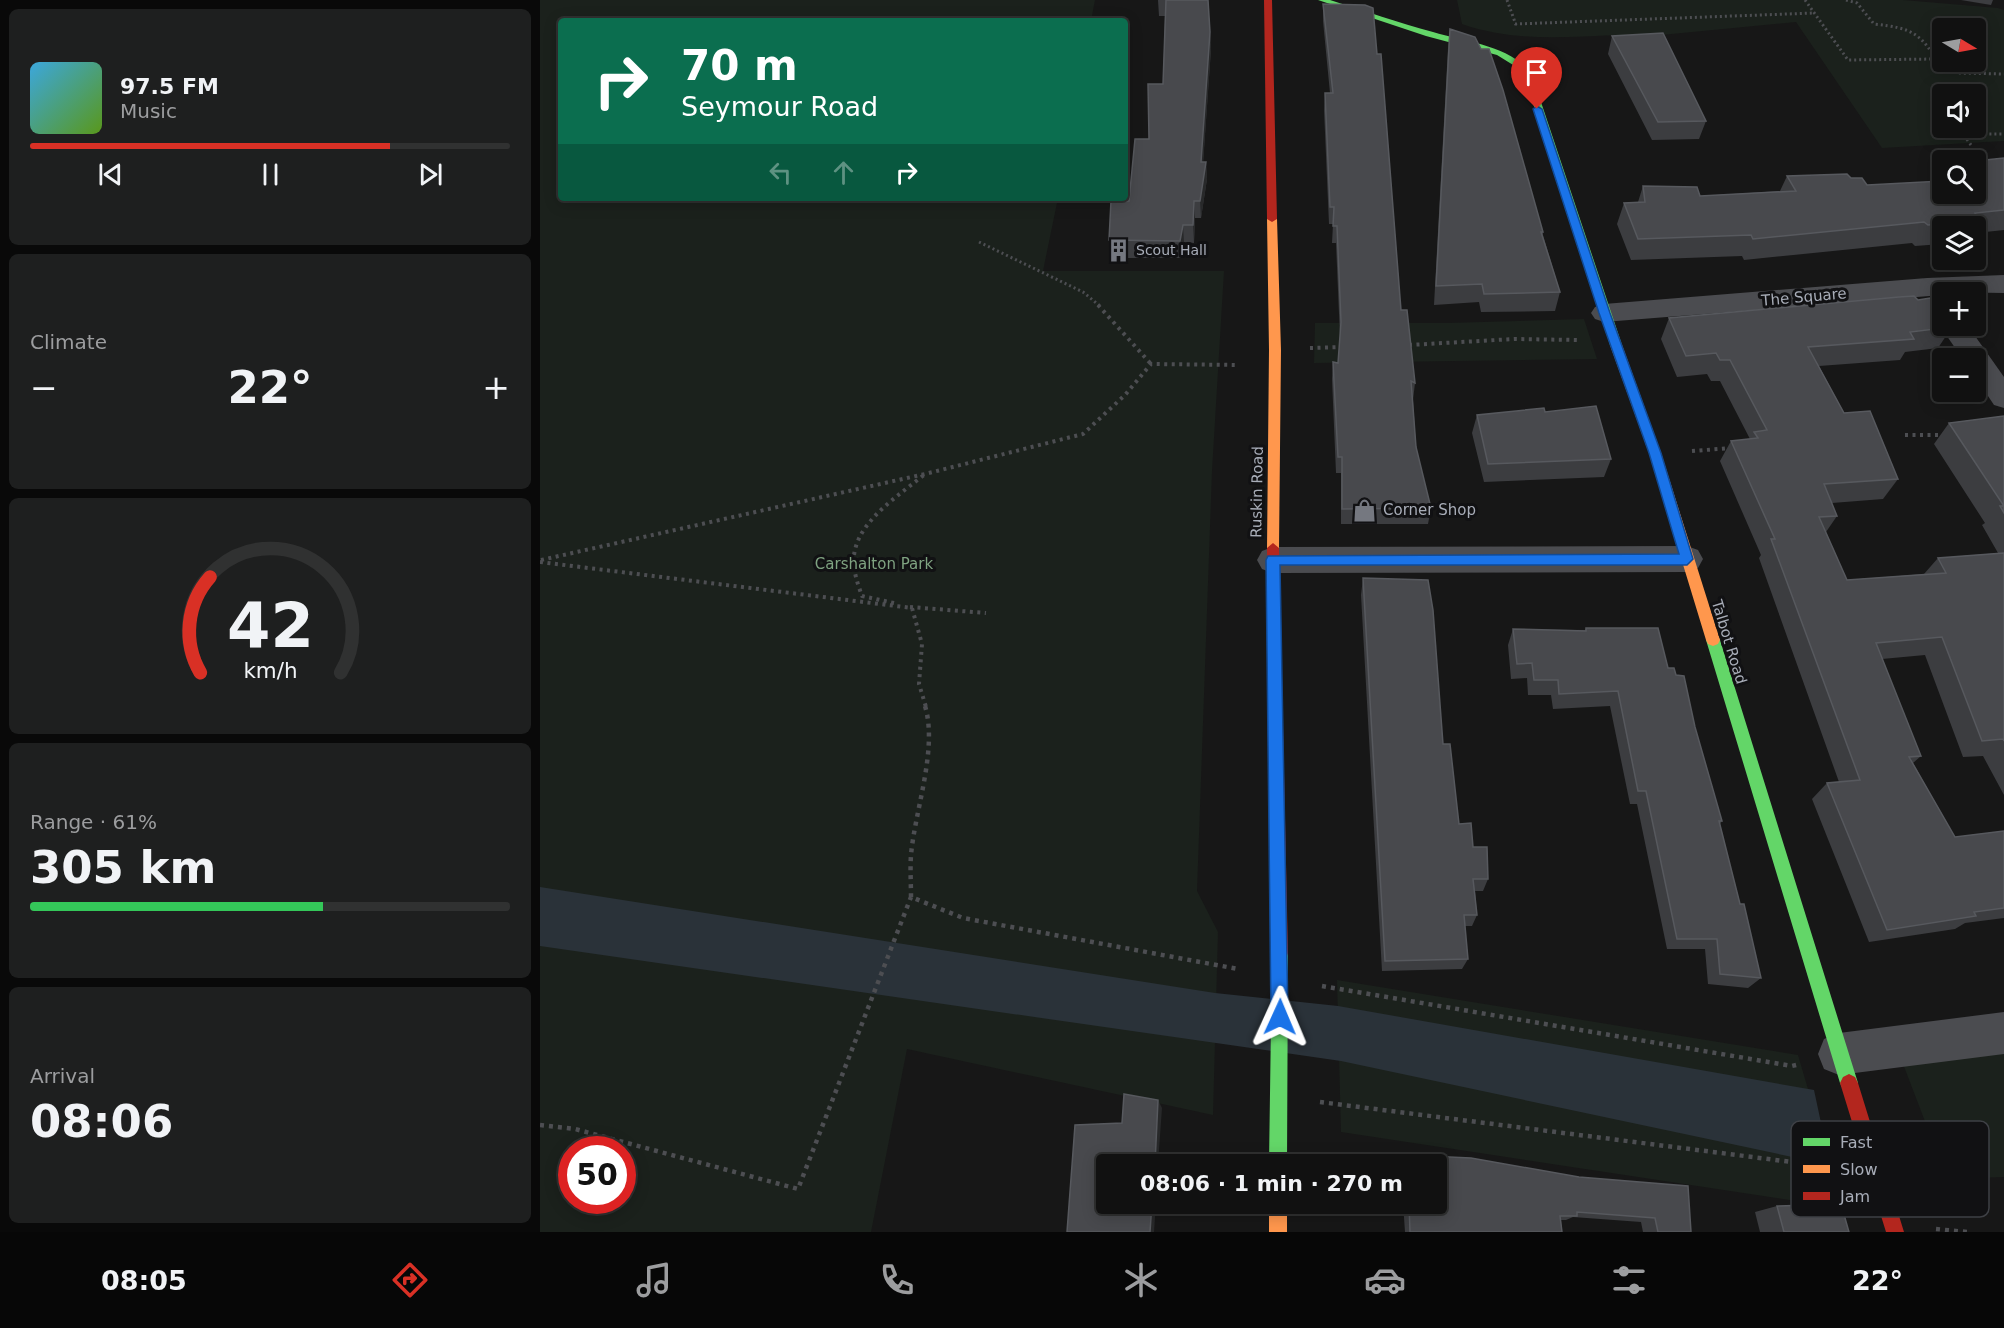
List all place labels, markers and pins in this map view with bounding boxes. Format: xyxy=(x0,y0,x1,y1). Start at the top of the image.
pin xyxy=(1511,47,1562,109)
building icon: Scout Hall xyxy=(1105,237,1131,263)
place label: Scout Hall xyxy=(1136,242,1207,258)
shop icon: Corner Shop xyxy=(1352,497,1378,523)
place label: Corner Shop xyxy=(1383,501,1476,519)

